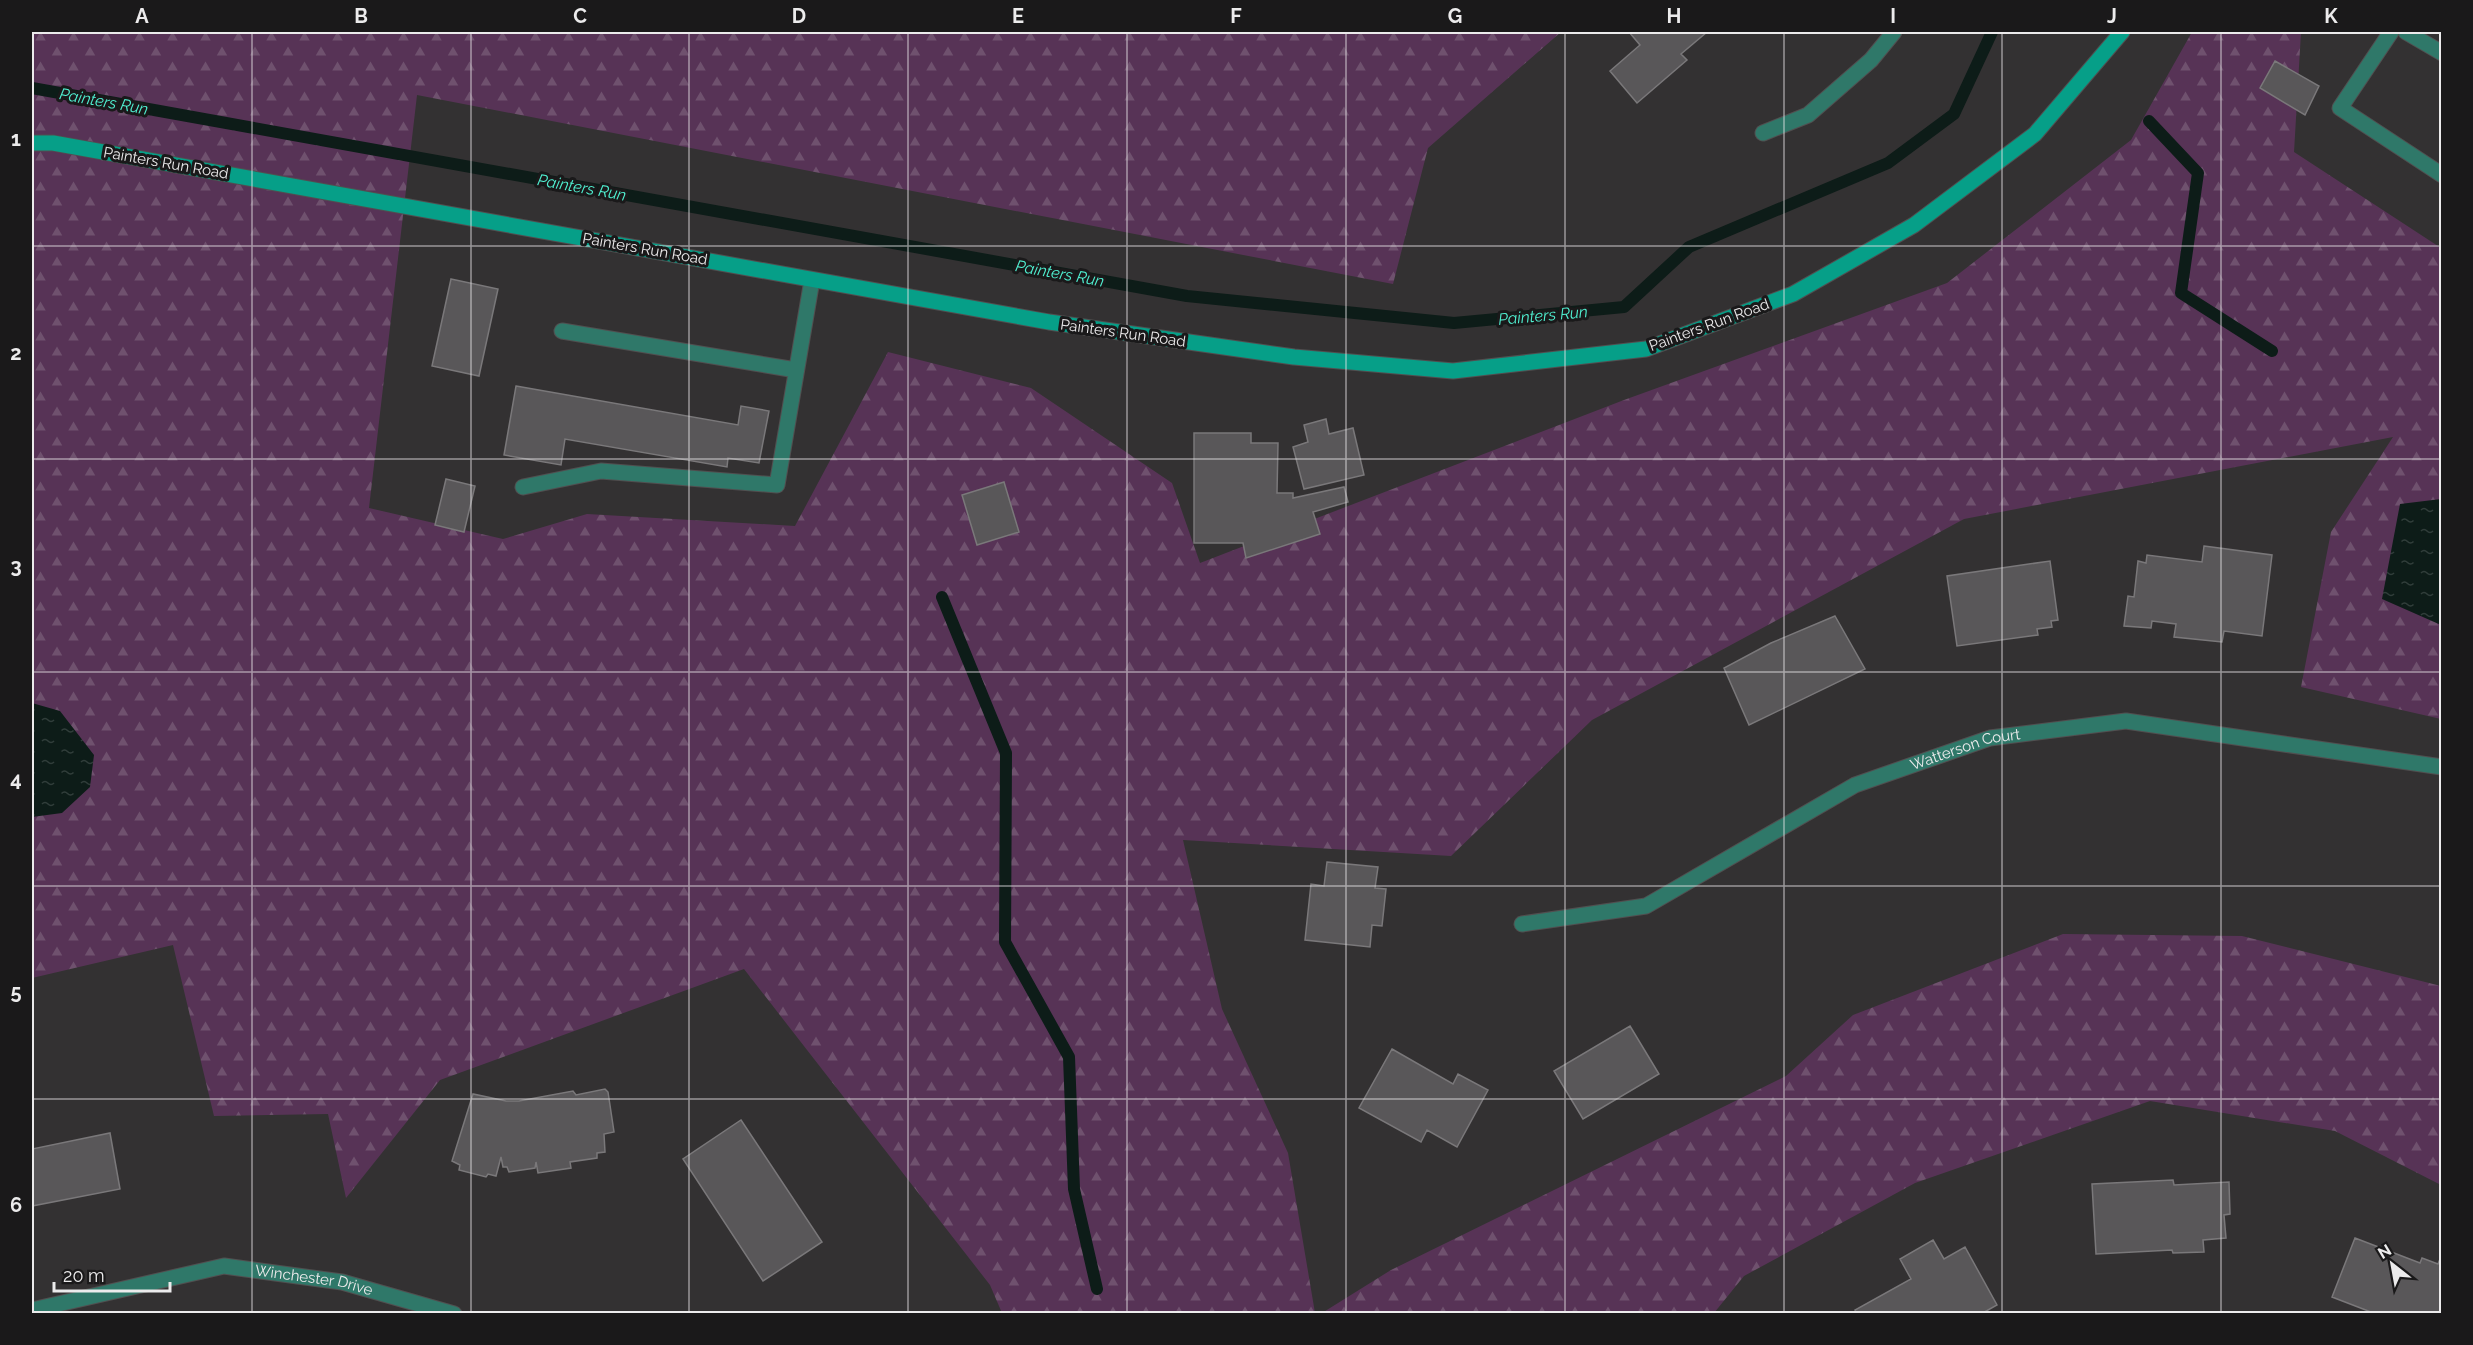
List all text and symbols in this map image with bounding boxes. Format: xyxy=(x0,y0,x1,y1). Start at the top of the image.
text: A xyxy=(135,4,149,28)
text: B xyxy=(354,4,368,28)
text: C xyxy=(573,4,587,28)
text: D xyxy=(792,4,806,28)
text: E xyxy=(1012,4,1024,28)
text: F xyxy=(1230,4,1242,28)
text: G xyxy=(1448,4,1462,28)
text: H xyxy=(1667,4,1681,28)
text: I xyxy=(1890,4,1896,28)
text: J xyxy=(2107,4,2117,28)
text: K xyxy=(2324,4,2338,28)
water label: Painters Run xyxy=(58,84,150,119)
text: 1 xyxy=(11,127,21,151)
street label: Painters Run Road xyxy=(102,143,230,183)
water label: Painters Run xyxy=(536,170,628,205)
street label: Painters Run Road xyxy=(581,229,709,269)
water label: Painters Run xyxy=(1014,256,1106,291)
street label: Painters Run Road xyxy=(1646,295,1772,355)
water label: Painters Run xyxy=(1497,302,1589,329)
street label: Painters Run Road xyxy=(1059,315,1187,351)
text: 2 xyxy=(10,341,22,365)
text: 3 xyxy=(10,554,22,578)
street label: Watterson Court xyxy=(1908,725,2021,774)
text: 4 xyxy=(10,767,22,791)
text: 5 xyxy=(10,980,22,1004)
text: 6 xyxy=(10,1193,22,1217)
north arrow xyxy=(2362,1234,2422,1294)
text: N xyxy=(2374,1240,2395,1263)
scale bar xyxy=(54,1255,170,1293)
street label: Winchester Drive xyxy=(254,1261,375,1299)
text: 20 m xyxy=(63,1265,105,1286)

